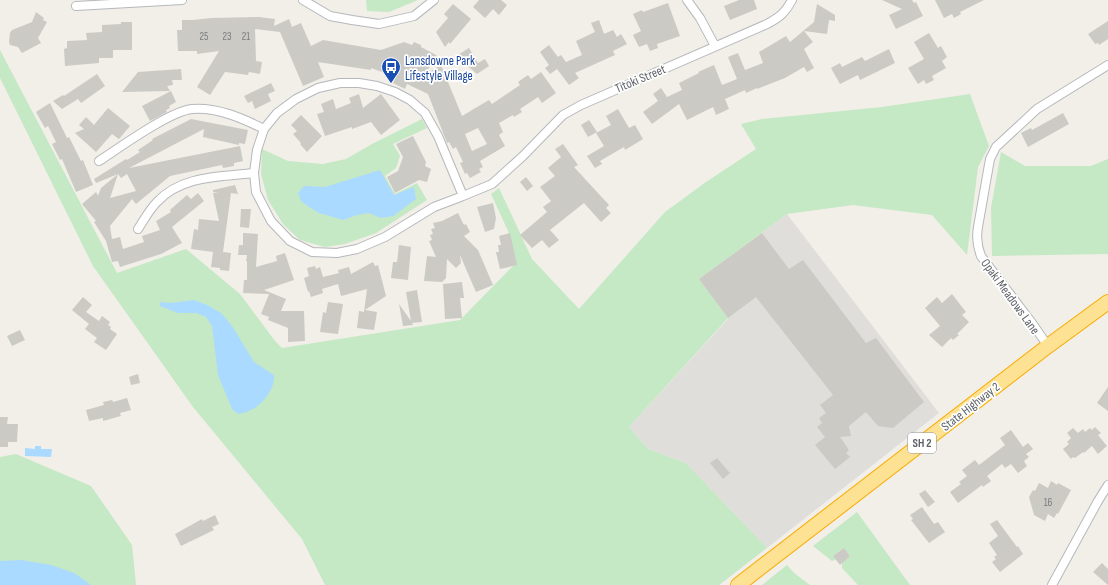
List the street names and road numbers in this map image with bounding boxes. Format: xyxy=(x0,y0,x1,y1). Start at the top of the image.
street label: Titoki Street xyxy=(612,61,668,97)
street label: Opaki Meadows Lane xyxy=(977,256,1043,338)
street label: State Highway 2 xyxy=(938,379,1003,435)
road number: SH 2 xyxy=(908,433,936,453)

